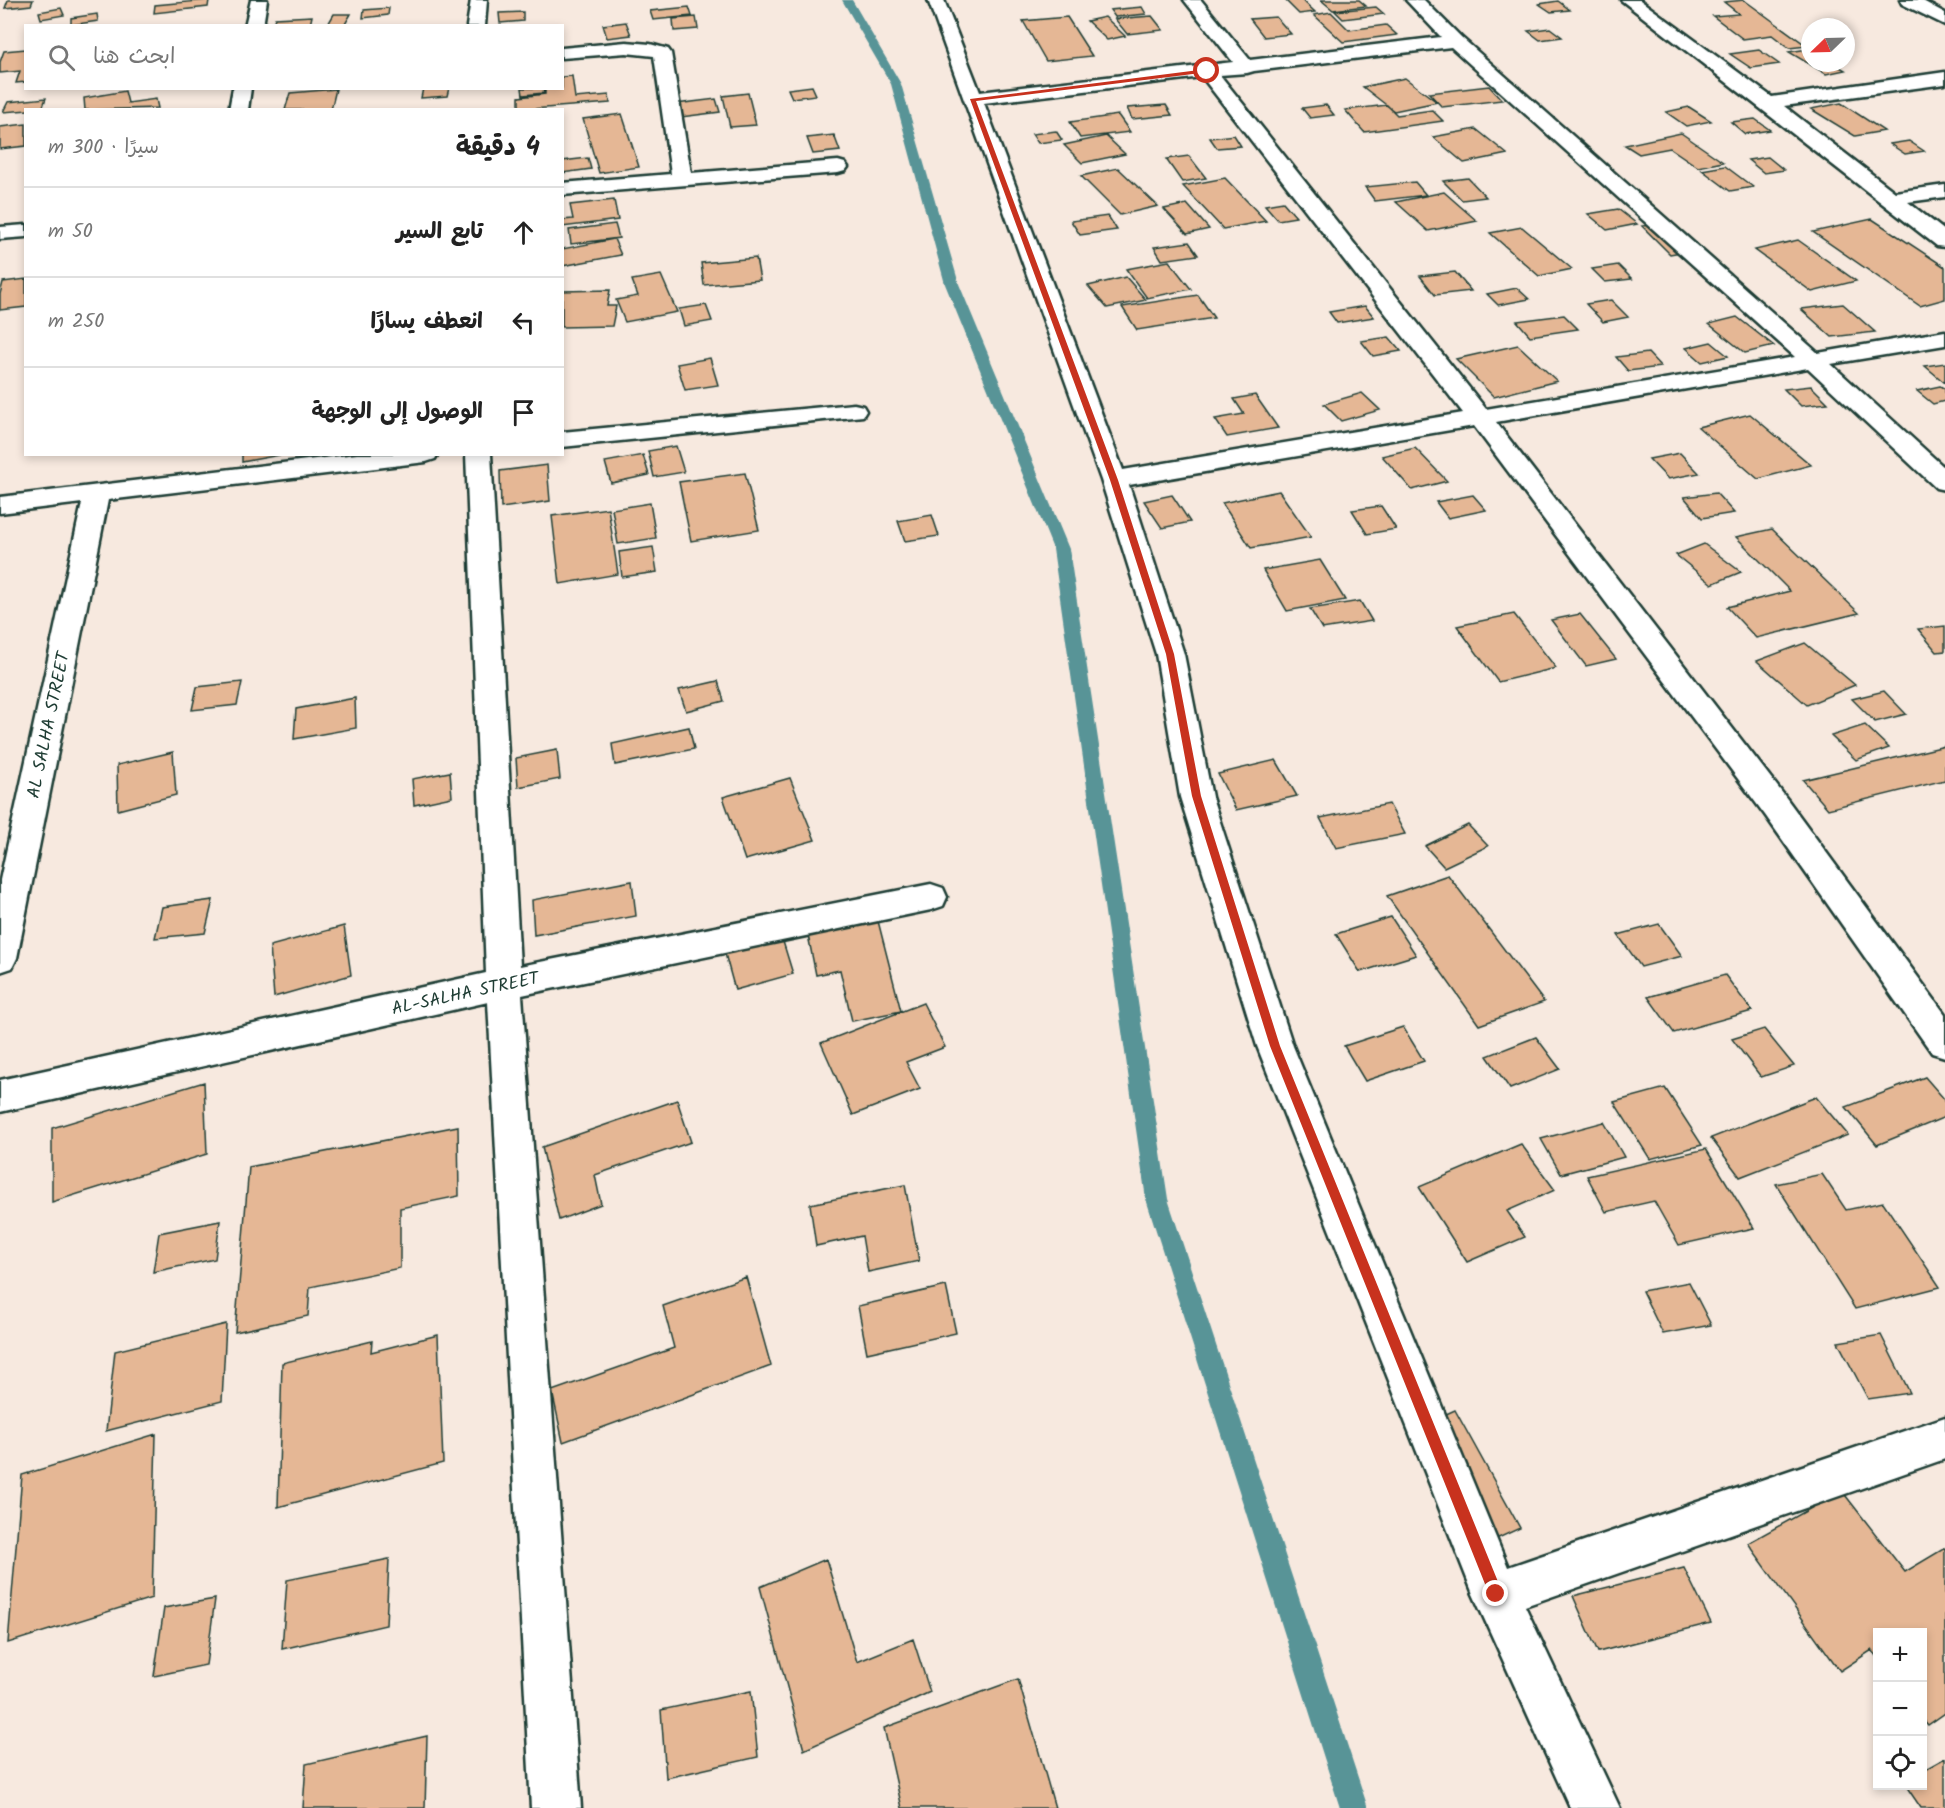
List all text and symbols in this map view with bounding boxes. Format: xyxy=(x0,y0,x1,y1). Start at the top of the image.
north arrow xyxy=(1801,18,1855,72)
search box xyxy=(24,24,564,90)
text: ابحث هنا xyxy=(93,40,175,75)
icon: search xyxy=(45,41,78,74)
route start xyxy=(1193,57,1219,83)
text: 4 دقيقة xyxy=(456,127,540,169)
text: سيرًا · 300 m xyxy=(48,132,159,164)
text: تابع السير xyxy=(396,215,483,250)
text: 50 m xyxy=(48,216,93,248)
icon: ahead xyxy=(507,216,540,249)
text: انعطف يسارًا xyxy=(371,305,483,340)
text: 250 m xyxy=(48,306,104,338)
icon: left xyxy=(507,306,540,339)
text: الوصول إلى الوجهة xyxy=(311,395,483,430)
icon: arrive xyxy=(507,396,540,429)
street label: AL SALHA STREET xyxy=(20,648,79,801)
street label: AL-SALHA STREET xyxy=(389,964,543,1024)
route end xyxy=(1482,1580,1508,1606)
map controls xyxy=(1873,1628,1927,1790)
button: + xyxy=(1873,1628,1927,1682)
button: − xyxy=(1873,1682,1927,1736)
button: locate xyxy=(1873,1736,1927,1790)

